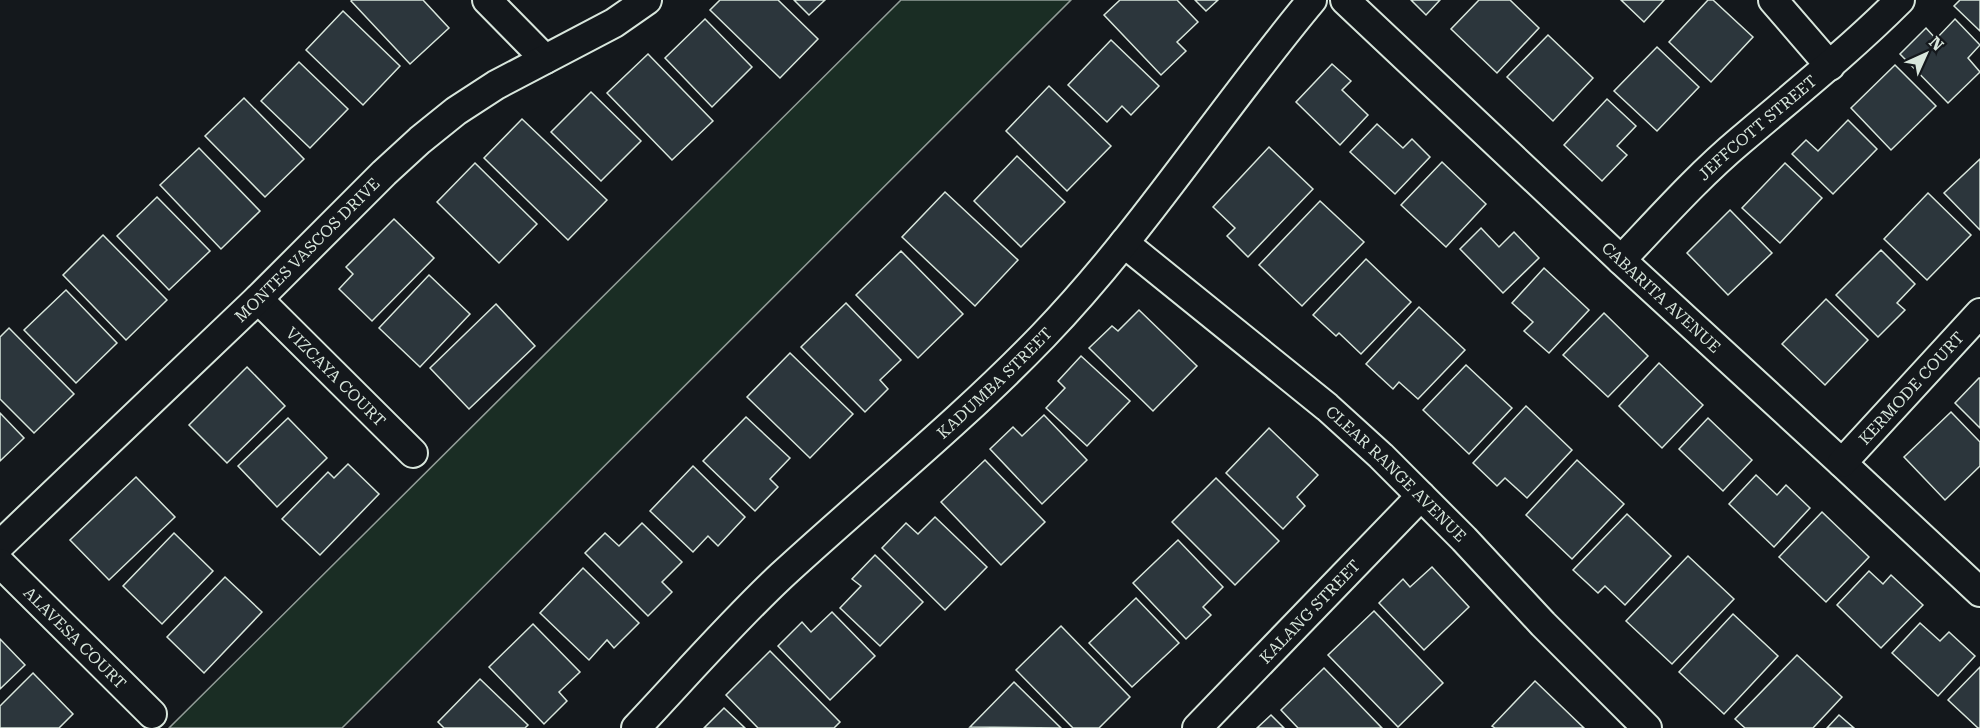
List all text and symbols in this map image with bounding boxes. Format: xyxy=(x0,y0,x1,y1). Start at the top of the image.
north arrow xyxy=(1896,24,1956,84)
text: N xyxy=(1925,33,1947,55)
street label: JEFFCOTT STREET xyxy=(1694,71,1821,184)
street label: MONTES VASCOS DRIVE xyxy=(231,174,384,326)
street label: CABARITA AVENUE xyxy=(1598,238,1724,357)
street label: VIZCAYA COURT xyxy=(282,323,390,431)
street label: KADUMBA STREET xyxy=(933,323,1056,443)
street label: KERMODE COURT xyxy=(1855,328,1968,449)
street label: CLEAR RANGE AVENUE xyxy=(1322,402,1470,546)
street label: KALANG STREET xyxy=(1256,556,1364,667)
street label: ALAVESA COURT xyxy=(20,583,130,693)

